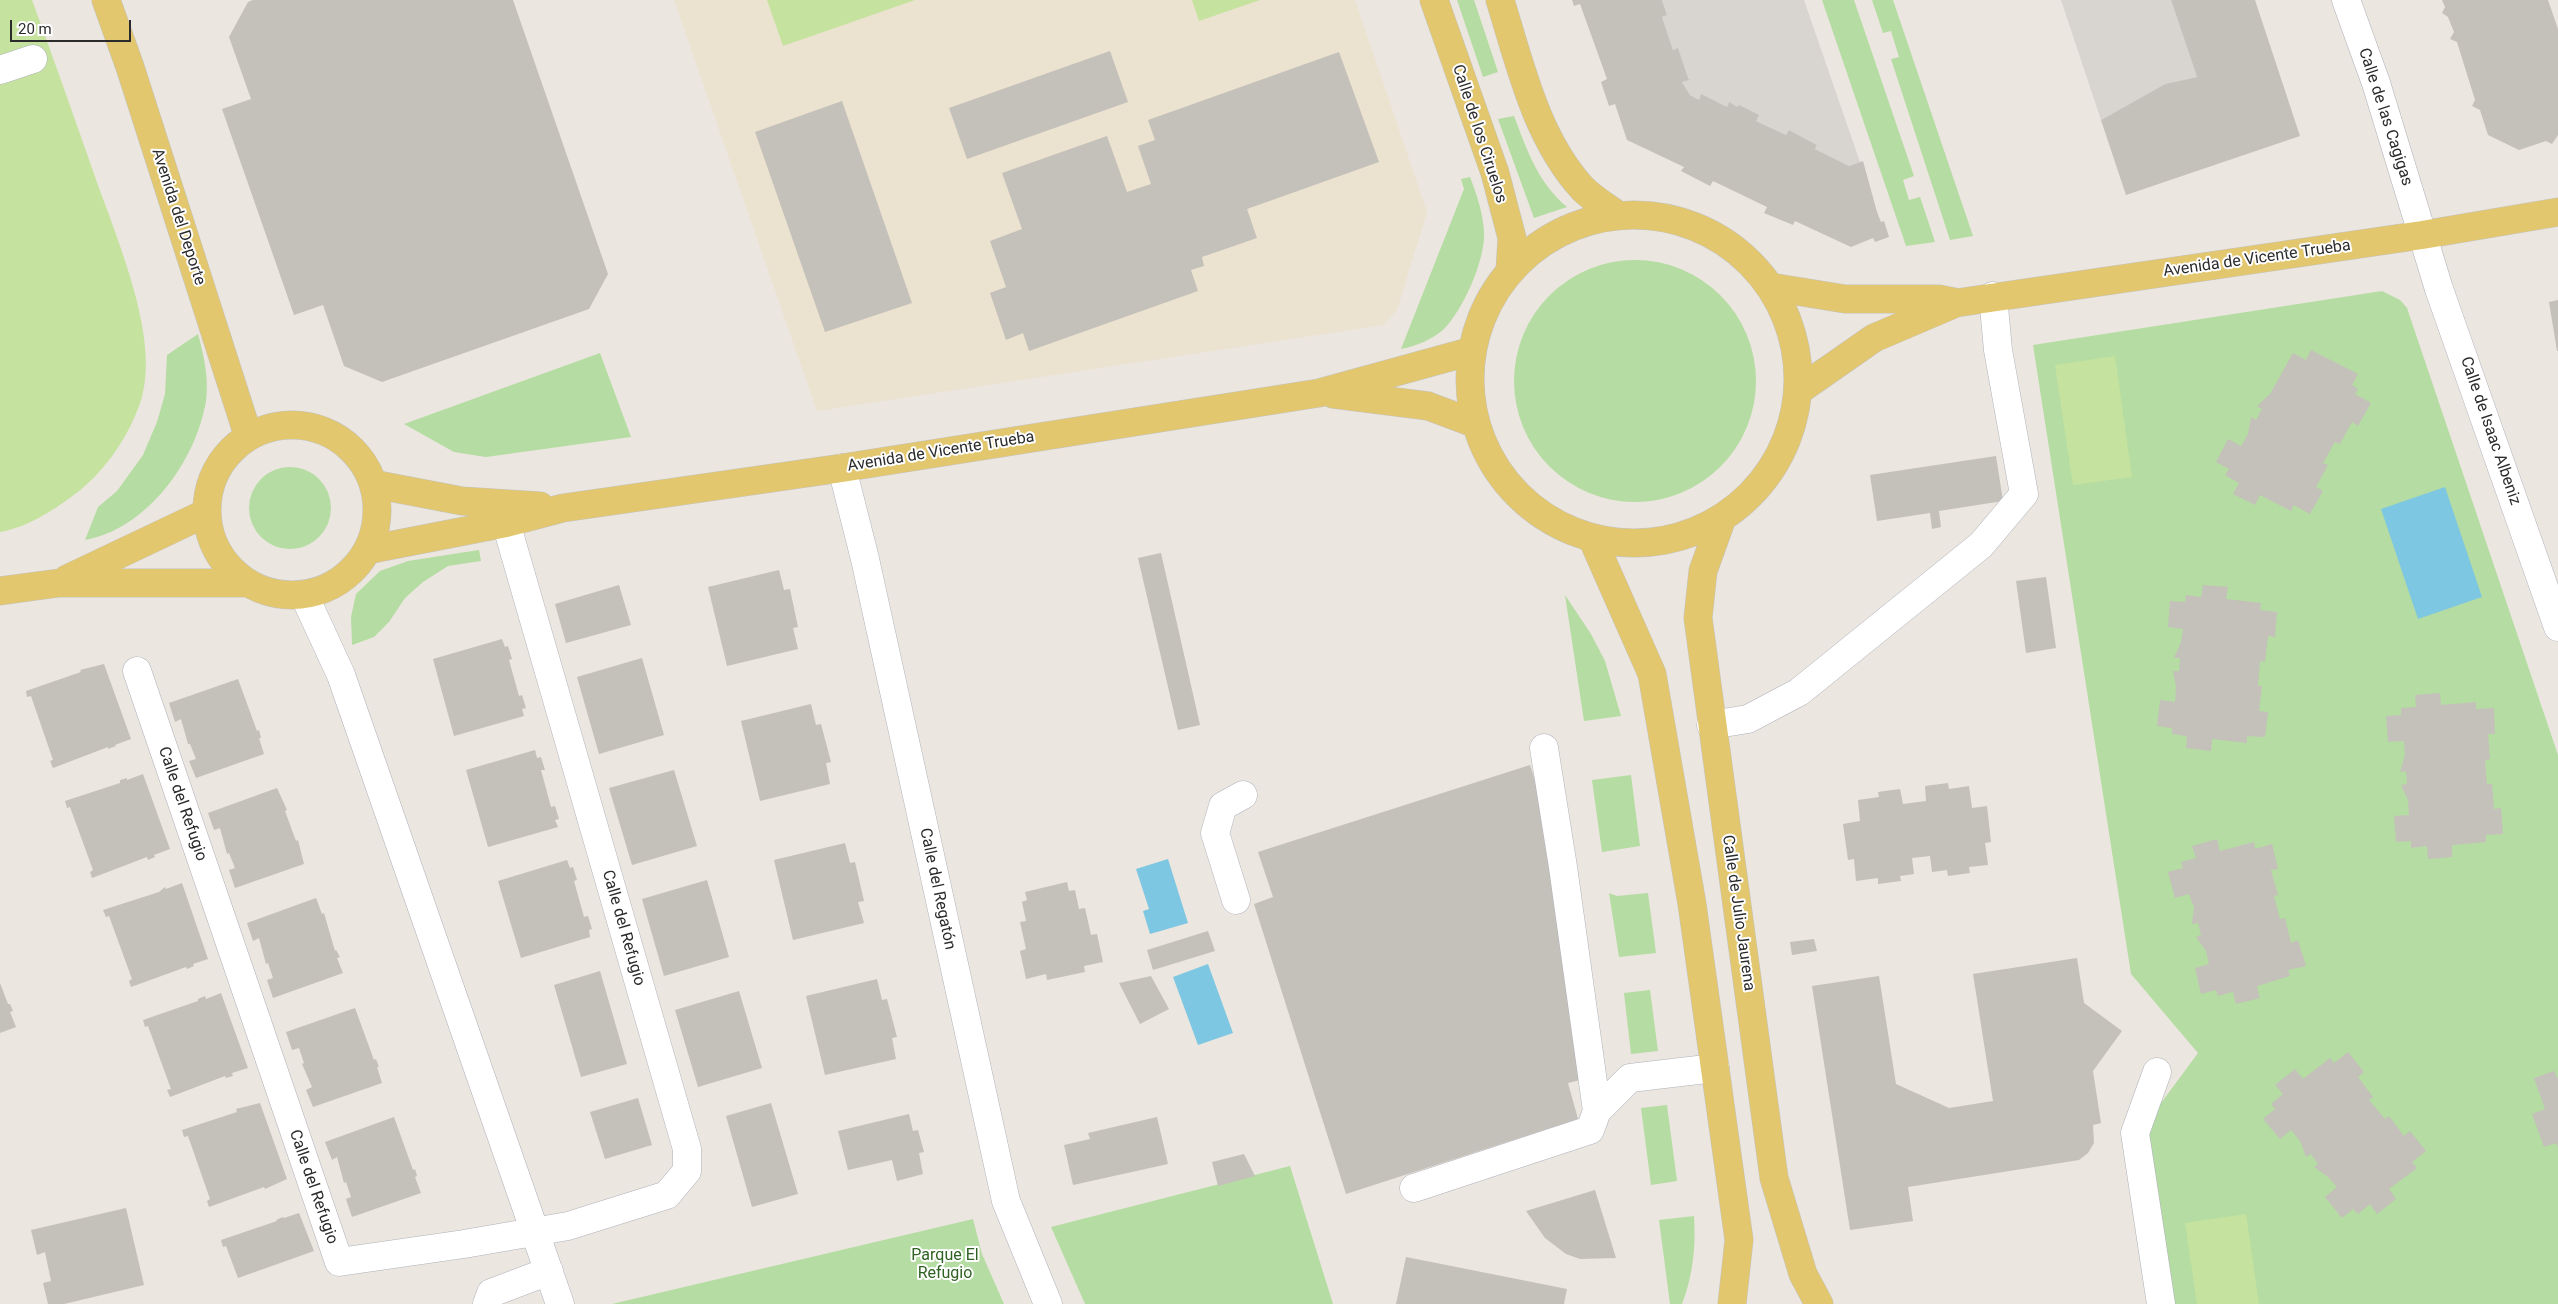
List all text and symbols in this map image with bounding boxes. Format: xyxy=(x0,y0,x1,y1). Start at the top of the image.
scale bar xyxy=(12,10,134,42)
text: 20 m xyxy=(18,20,52,38)
street label: Calle de las Cagigas xyxy=(2354,46,2416,188)
street label: Calle de los Ciruelos xyxy=(1448,62,1510,206)
street label: Avenida del Deporte xyxy=(147,146,209,288)
street label: Avenida de Vicente Trueba xyxy=(2162,236,2352,282)
street label: Calle de Isaac Albeniz xyxy=(2456,354,2524,508)
street label: Avenida de Vicente Trueba xyxy=(846,428,1036,476)
street label: Calle del Refugio xyxy=(153,744,211,864)
street label: Calle del Regatón xyxy=(915,826,959,952)
street label: Calle de Julio Jaurena xyxy=(1718,834,1758,992)
street label: Calle del Refugio xyxy=(597,868,649,988)
street label: Calle del Refugio xyxy=(284,1127,342,1247)
park label: Parque El Refugio xyxy=(911,1246,979,1284)

